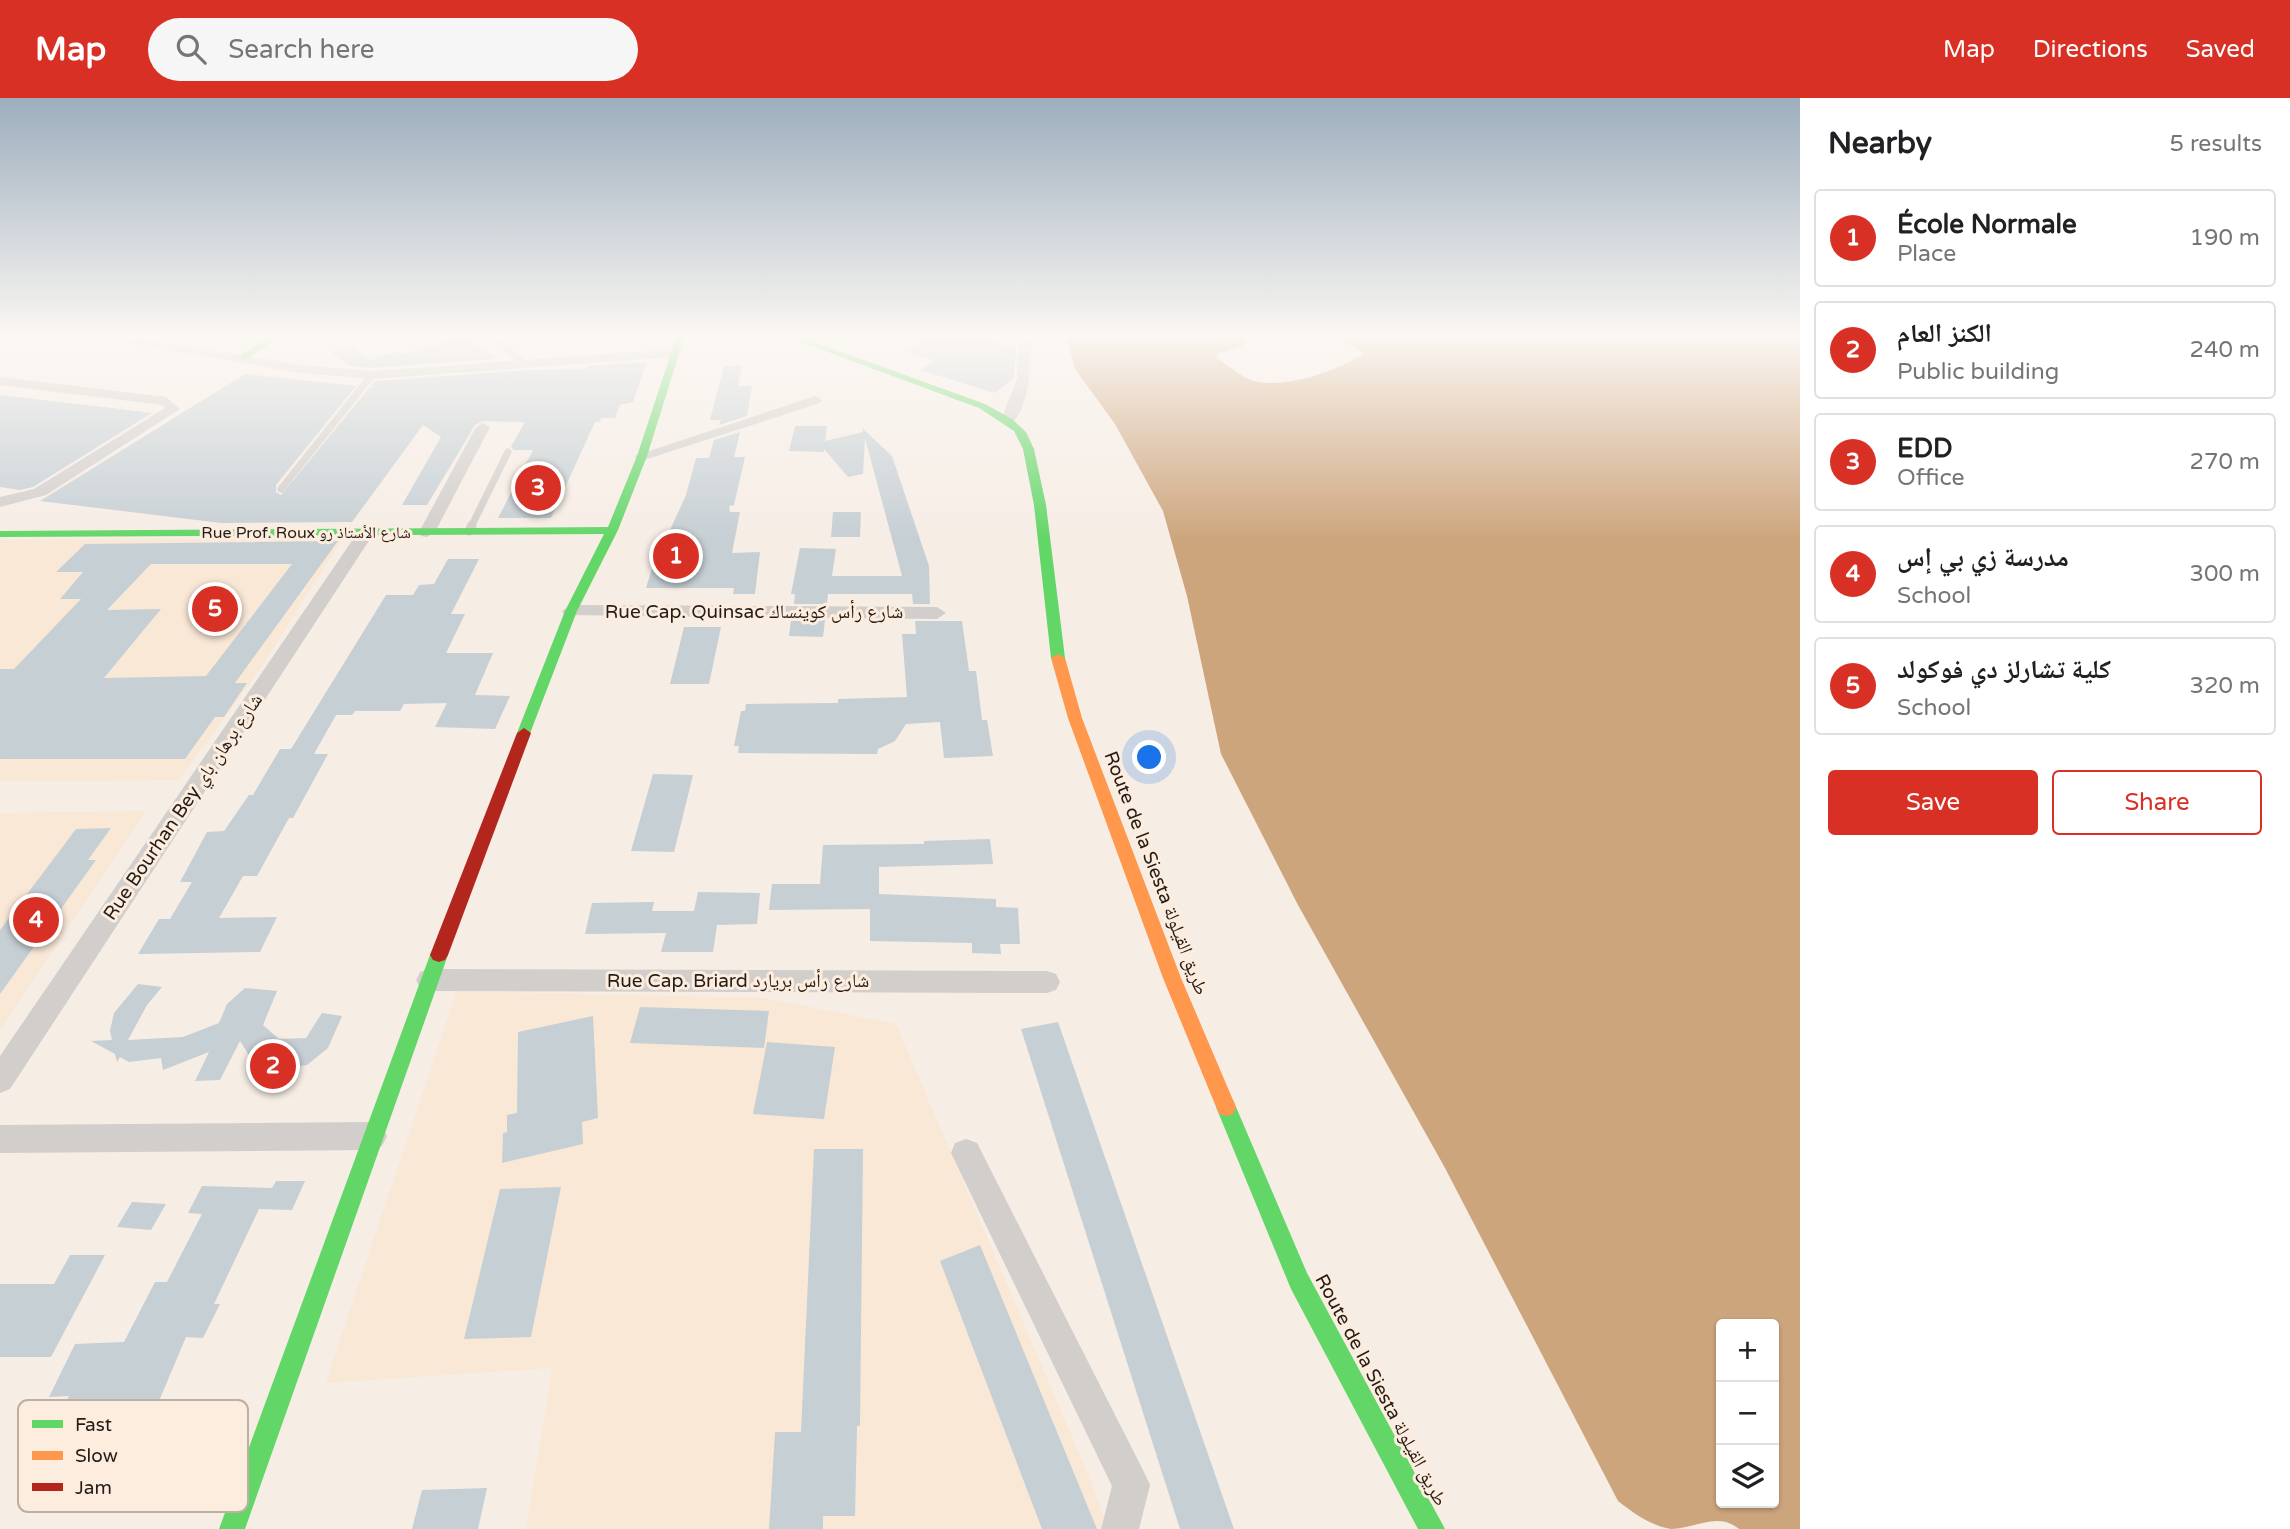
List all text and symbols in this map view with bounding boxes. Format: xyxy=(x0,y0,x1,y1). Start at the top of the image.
search box xyxy=(148,18,638,81)
text: Map xyxy=(35,30,106,69)
icon: search xyxy=(172,30,210,68)
text: Search here xyxy=(228,34,374,65)
text: Map xyxy=(1943,35,1995,64)
text: Directions xyxy=(2033,35,2148,64)
text: Saved xyxy=(2186,35,2255,64)
text: Nearby xyxy=(1828,125,1932,162)
text: 5 results xyxy=(2169,130,2262,158)
text: École Normale xyxy=(1897,209,2077,240)
text: 1 xyxy=(1846,224,1860,252)
text: 190 m xyxy=(2190,224,2260,252)
text: Place xyxy=(1897,240,1956,268)
text: الكنز العام xyxy=(1897,318,1992,349)
text: 2 xyxy=(1846,336,1860,364)
text: 240 m xyxy=(2190,336,2260,364)
text: Public building xyxy=(1897,358,2059,386)
text: EDD xyxy=(1897,433,1953,464)
text: 3 xyxy=(1846,448,1860,476)
text: 270 m xyxy=(2190,448,2260,476)
pin: 3 xyxy=(515,462,561,514)
text: Office xyxy=(1897,464,1965,492)
street label: Rue Prof. Roux شارع الأستاذ رو xyxy=(201,523,411,543)
pin: 1 xyxy=(653,530,699,582)
text: مدرسة زي بي إس xyxy=(1897,542,2069,573)
text: 4 xyxy=(1846,560,1860,588)
text: 300 m xyxy=(2190,560,2260,588)
text: School xyxy=(1897,582,1971,610)
pin: 5 xyxy=(192,583,238,635)
street label: Rue Cap. Quinsac شارع رأس كوينساك xyxy=(605,600,903,623)
text: كلية تشارلز دي فوكولد xyxy=(1897,654,2111,685)
text: 5 xyxy=(1846,672,1860,700)
text: 320 m xyxy=(2190,672,2260,700)
street label: Rue Bourhan Bey شارع برهان باي xyxy=(99,690,270,926)
text: School xyxy=(1897,694,1971,722)
your location xyxy=(1132,740,1166,774)
street label: Route de la Siesta طريق القيلولة xyxy=(1099,748,1213,998)
button: Save xyxy=(1828,770,2038,835)
button: Share xyxy=(2052,770,2262,835)
pin: 4 xyxy=(13,894,59,946)
street label: Rue Cap. Briard شارع رأس بريارد xyxy=(607,969,869,992)
pin: 2 xyxy=(250,1040,296,1092)
street label: Route de la Siesta طريق القيلولة xyxy=(1310,1270,1452,1510)
map controls xyxy=(1716,1319,1779,1508)
button: + xyxy=(1716,1319,1779,1382)
button: − xyxy=(1716,1382,1779,1445)
legend xyxy=(18,1400,248,1512)
text: Fast xyxy=(75,1414,112,1436)
text: Slow xyxy=(75,1445,118,1467)
button: layers xyxy=(1716,1445,1779,1508)
text: Jam xyxy=(75,1477,112,1499)

